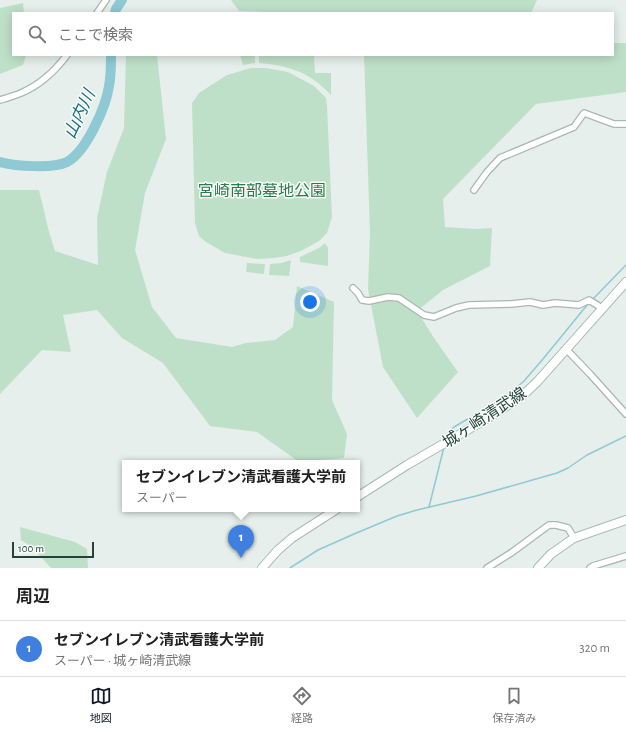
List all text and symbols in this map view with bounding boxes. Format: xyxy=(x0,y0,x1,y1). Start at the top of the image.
search box xyxy=(12,12,614,56)
icon: search xyxy=(26,23,48,45)
text: ここで検索 xyxy=(58,28,133,43)
water label: 山内川 xyxy=(60,85,99,141)
park label: 宮崎南部墓地公園 xyxy=(198,182,326,199)
your location xyxy=(300,292,320,312)
street label: 城ヶ崎清武線 xyxy=(439,384,529,451)
popup xyxy=(122,460,360,512)
text: セブンイレブン清武看護大学前 xyxy=(136,470,346,485)
text: スーパー xyxy=(136,492,188,505)
pin: 1 xyxy=(228,525,254,558)
scale bar xyxy=(12,540,94,559)
text: 100 m xyxy=(18,543,44,554)
text: 周辺 xyxy=(16,588,50,605)
text: セブンイレブン清武看護大学前 xyxy=(54,633,264,648)
text: 1 xyxy=(27,642,31,655)
text: 320 m xyxy=(579,642,610,655)
text: スーパー · 城ヶ崎清武線 xyxy=(54,655,191,668)
tab: 地図 xyxy=(90,685,112,725)
tab: 経路 xyxy=(291,685,313,725)
tab: 保存済み xyxy=(492,685,536,725)

